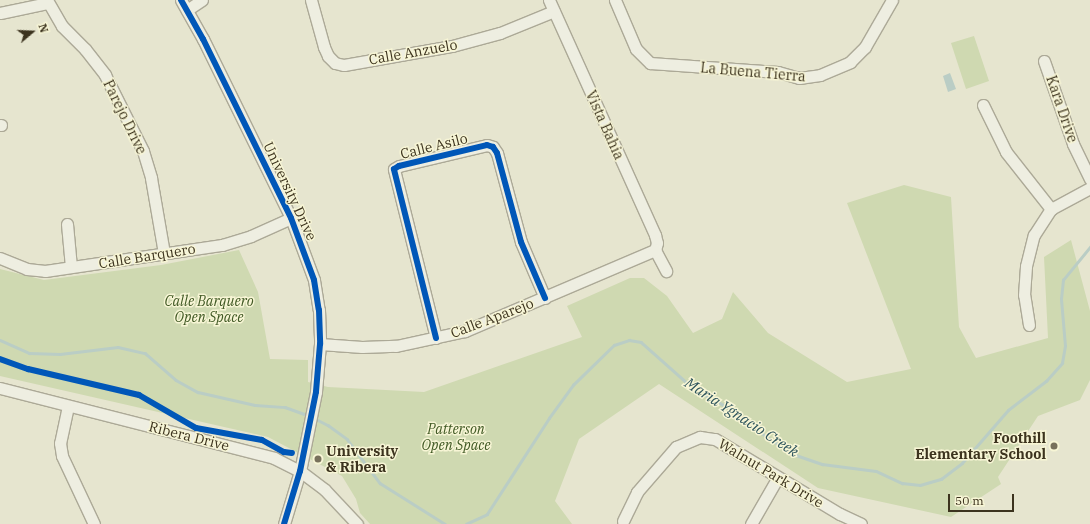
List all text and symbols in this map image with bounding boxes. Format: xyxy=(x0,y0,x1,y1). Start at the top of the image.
north arrow xyxy=(12,12,52,52)
text: N xyxy=(35,22,51,34)
street label: Calle Anzuelo xyxy=(367,36,459,68)
street label: La Buena Tierra xyxy=(700,59,806,85)
street label: Kara Drive xyxy=(1043,73,1081,145)
street label: Parejo Drive xyxy=(100,77,150,157)
street label: Vista Bahia xyxy=(582,88,628,162)
street label: Calle Asilo xyxy=(399,130,469,162)
street label: University Drive xyxy=(260,139,320,243)
street label: Calle Barquero xyxy=(97,240,197,272)
park label: Calle Barquero Open Space xyxy=(164,293,254,326)
street label: Calle Aparejo xyxy=(448,294,536,342)
water label: Maria Ygnacio Creek xyxy=(682,373,802,461)
street label: Ribera Drive xyxy=(147,418,231,454)
park label: Patterson Open Space xyxy=(422,421,490,454)
place label: Foothill Elementary School xyxy=(915,430,1046,462)
street label: Walnut Park Drive xyxy=(715,435,827,511)
marker: Foothill Elementary School xyxy=(1049,441,1059,451)
place label: University & Ribera xyxy=(326,443,398,476)
marker: University & Ribera xyxy=(313,454,323,464)
scale bar xyxy=(950,486,1016,512)
text: 50 m xyxy=(955,493,984,508)

